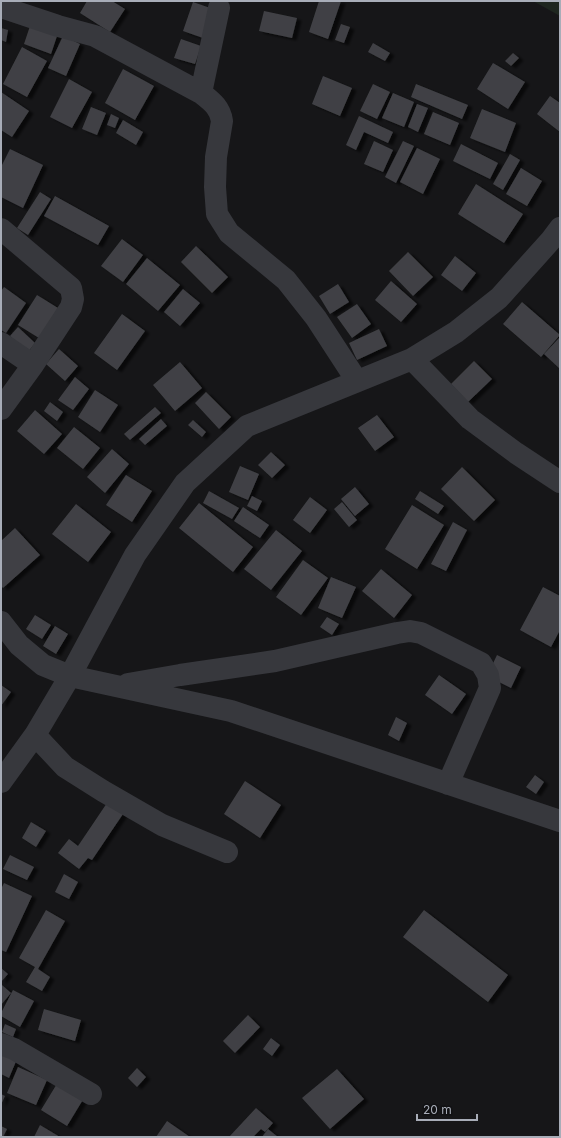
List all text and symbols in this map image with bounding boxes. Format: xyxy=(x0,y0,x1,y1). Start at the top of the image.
scale bar xyxy=(417,1096,477,1122)
text: 20 m xyxy=(423,1102,452,1117)

